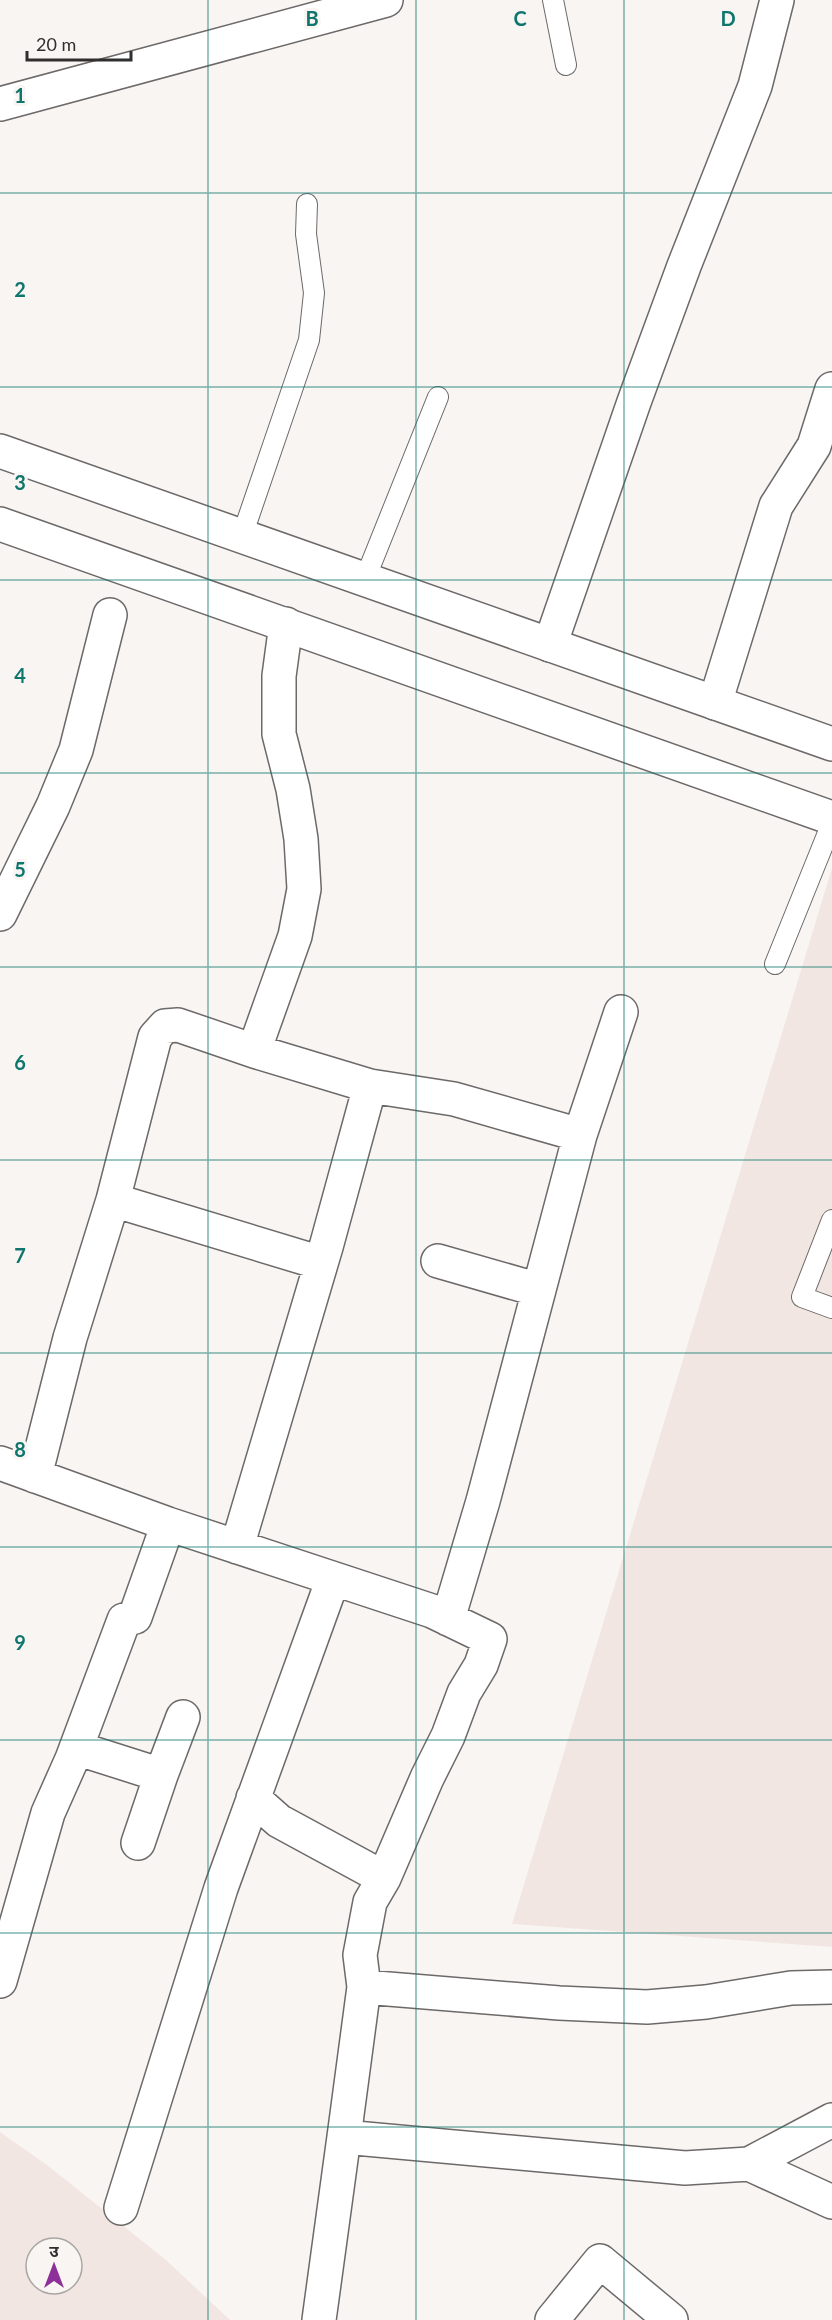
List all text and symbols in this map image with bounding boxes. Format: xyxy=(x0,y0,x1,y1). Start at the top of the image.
text: B xyxy=(305,6,319,30)
text: C xyxy=(513,6,527,30)
text: D xyxy=(720,6,736,30)
scale bar xyxy=(27,24,130,62)
text: 20 m xyxy=(36,33,76,55)
text: 1 xyxy=(14,83,26,107)
text: 2 xyxy=(14,277,26,301)
text: 3 xyxy=(14,470,26,494)
text: 4 xyxy=(14,663,26,687)
text: 5 xyxy=(14,857,26,881)
text: 6 xyxy=(14,1050,26,1074)
text: 7 xyxy=(14,1243,26,1267)
text: 8 xyxy=(14,1437,26,1461)
text: 9 xyxy=(14,1630,26,1654)
north arrow xyxy=(24,2236,84,2296)
text: उ xyxy=(49,2241,59,2260)

